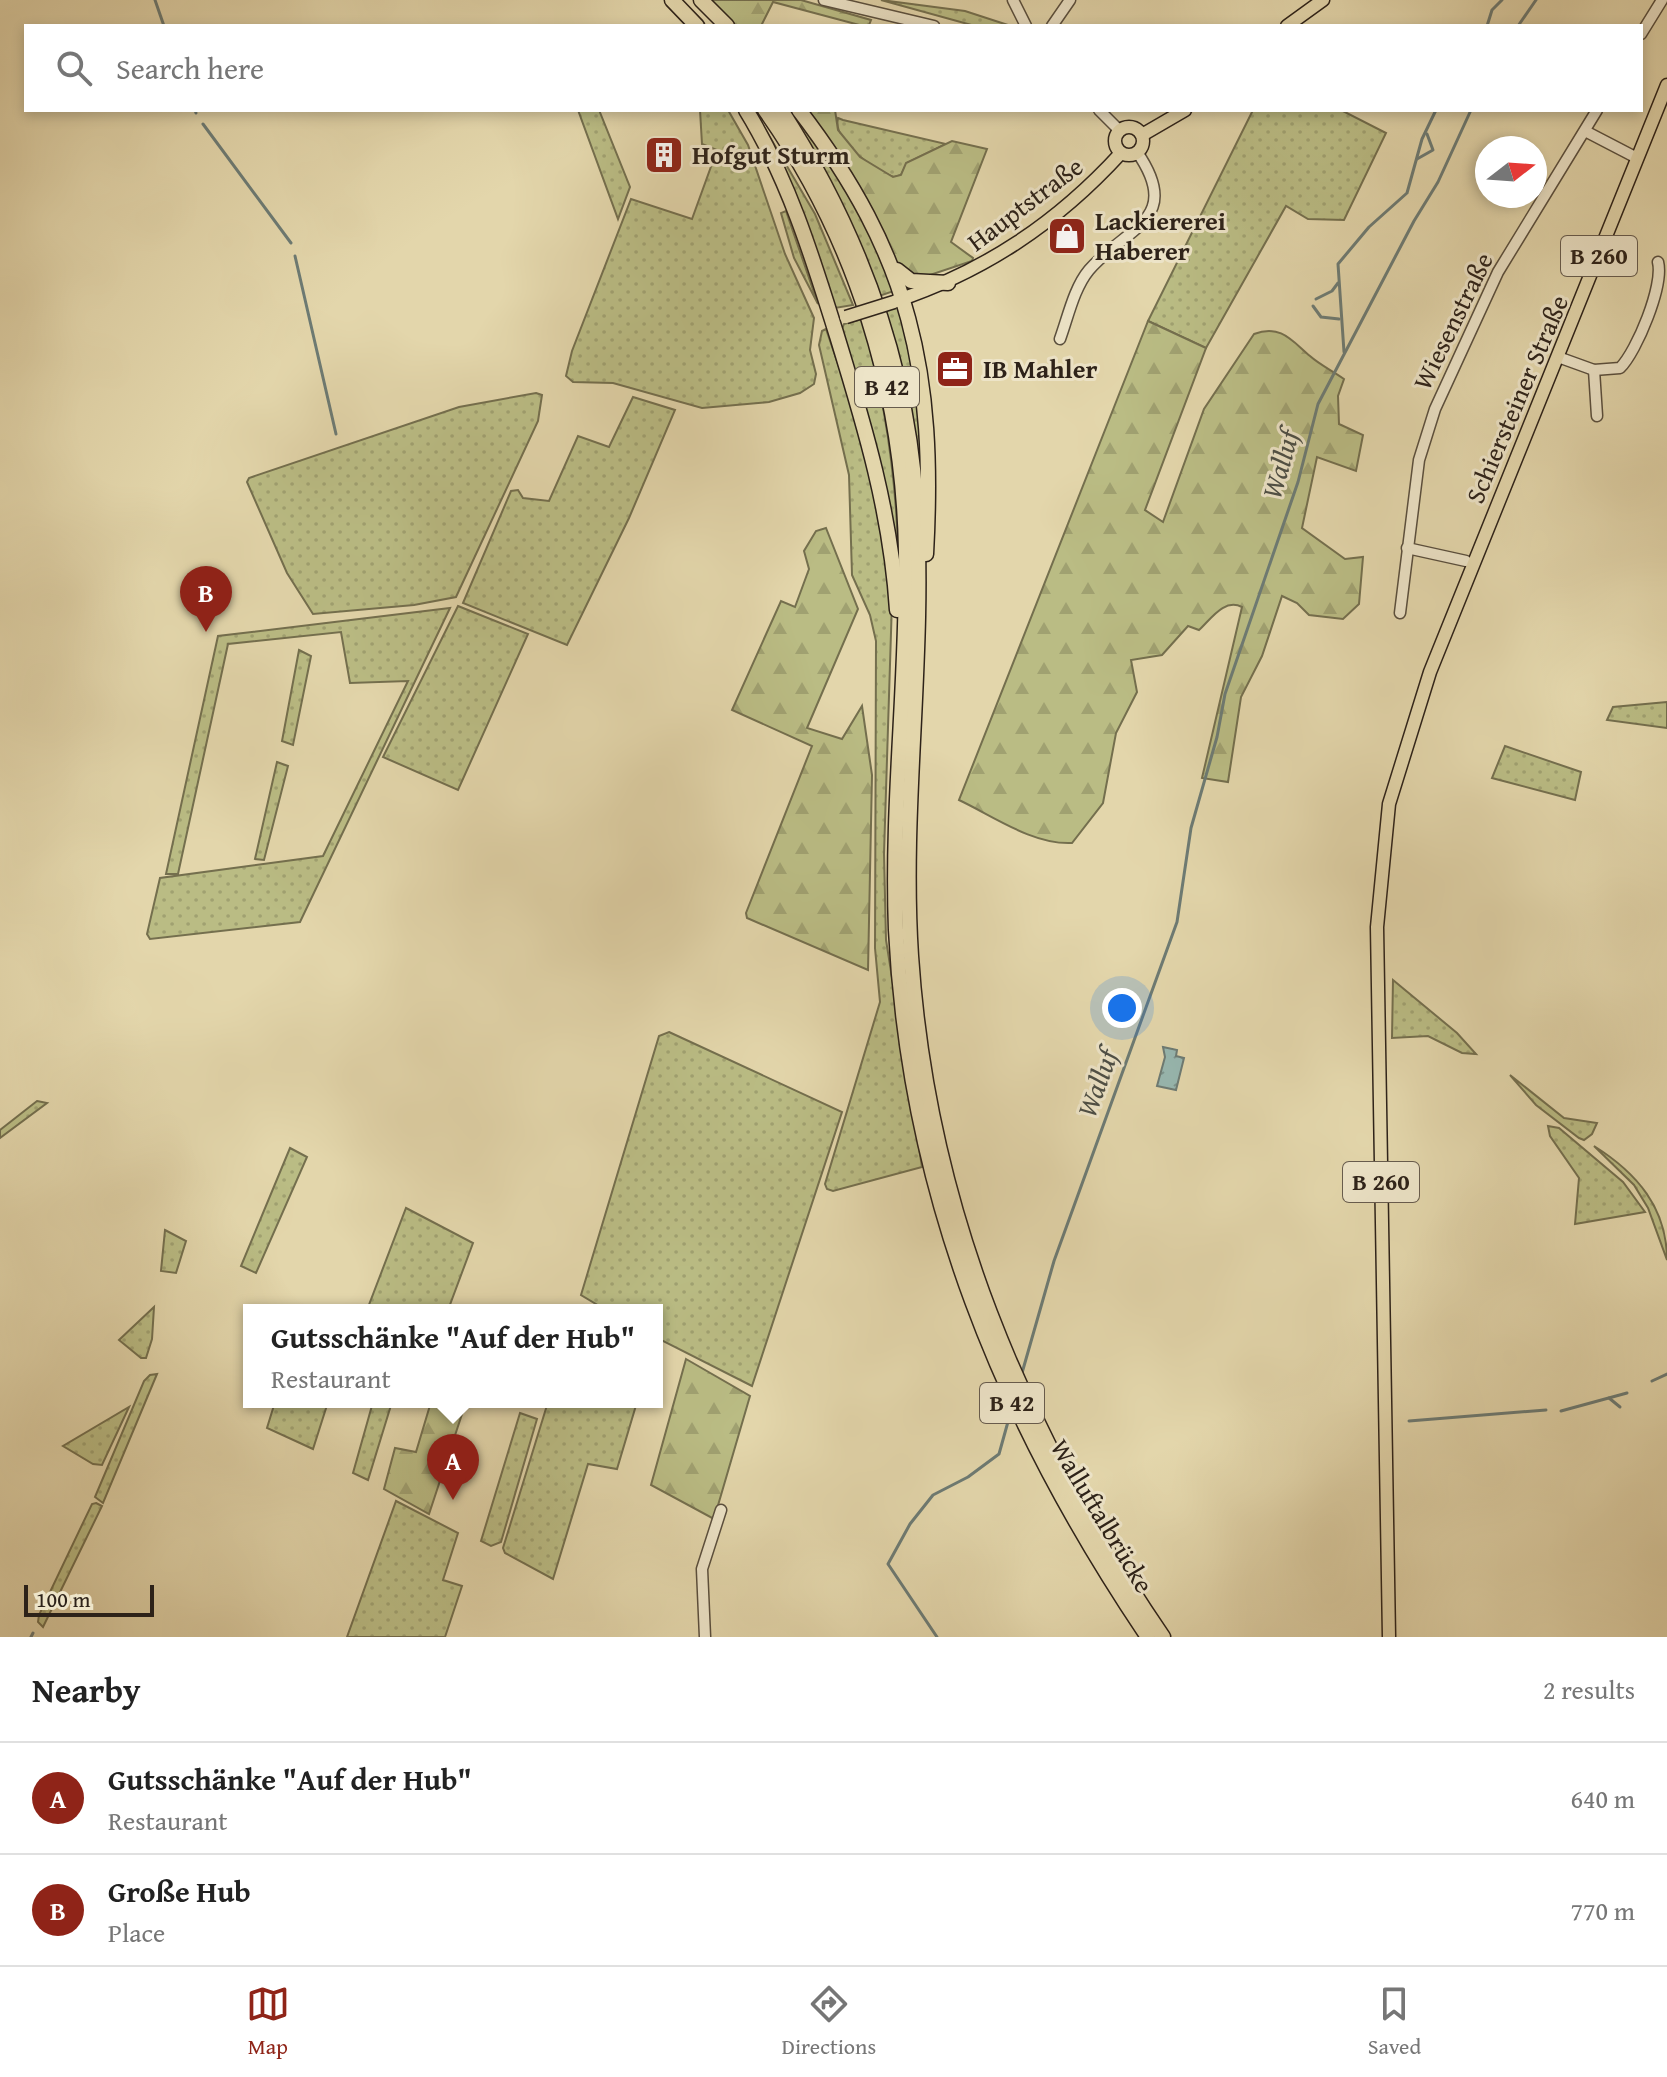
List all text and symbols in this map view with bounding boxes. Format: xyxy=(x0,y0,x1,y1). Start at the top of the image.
search box xyxy=(24,24,1643,112)
icon: search xyxy=(52,46,96,90)
text: Search here xyxy=(116,46,264,90)
building icon: Hofgut Sturm xyxy=(643,134,685,176)
place label: Hofgut Sturm xyxy=(692,135,850,174)
north arrow xyxy=(1475,136,1547,208)
street label: Hauptstraße xyxy=(958,147,1091,260)
place label: Lackiererei Haberer xyxy=(1095,201,1226,270)
shop icon: Lackiererei Haberer xyxy=(1046,215,1088,257)
road number: B 260 xyxy=(1561,236,1637,276)
street label: Wiesenstraße xyxy=(1402,246,1503,396)
street label: Schiersteiner Straße xyxy=(1455,289,1578,509)
office icon: IB Mahler xyxy=(934,348,976,390)
place label: IB Mahler xyxy=(983,349,1097,388)
road number: B 42 xyxy=(855,367,919,407)
water label: Walluf xyxy=(1250,420,1310,503)
pin: B xyxy=(180,566,232,632)
your location xyxy=(1102,988,1142,1028)
water label: Walluf xyxy=(1065,1038,1129,1123)
road number: B 260 xyxy=(1343,1162,1419,1202)
popup xyxy=(243,1304,663,1408)
text: Gutsschänke "Auf der Hub" xyxy=(271,1315,635,1359)
text: Restaurant xyxy=(271,1359,391,1398)
road number: B 42 xyxy=(980,1383,1044,1423)
street label: Walluftalbrücke xyxy=(1041,1431,1164,1600)
pin: A xyxy=(427,1434,479,1500)
scale bar xyxy=(24,1581,154,1617)
text: 100 m xyxy=(36,1583,91,1615)
text: Nearby xyxy=(32,1665,141,1714)
text: 2 results xyxy=(1543,1670,1635,1709)
text: Gutsschänke "Auf der Hub" xyxy=(108,1757,472,1801)
text: A xyxy=(50,1779,66,1818)
text: 640 m xyxy=(1570,1779,1635,1818)
text: Restaurant xyxy=(108,1801,228,1840)
text: Große Hub xyxy=(108,1869,251,1913)
text: B xyxy=(50,1891,66,1930)
text: 770 m xyxy=(1570,1891,1635,1930)
text: Place xyxy=(108,1913,165,1952)
tab: Map xyxy=(246,1982,290,2062)
tab: Directions xyxy=(782,1982,876,2062)
tab: Saved xyxy=(1368,1982,1421,2062)

